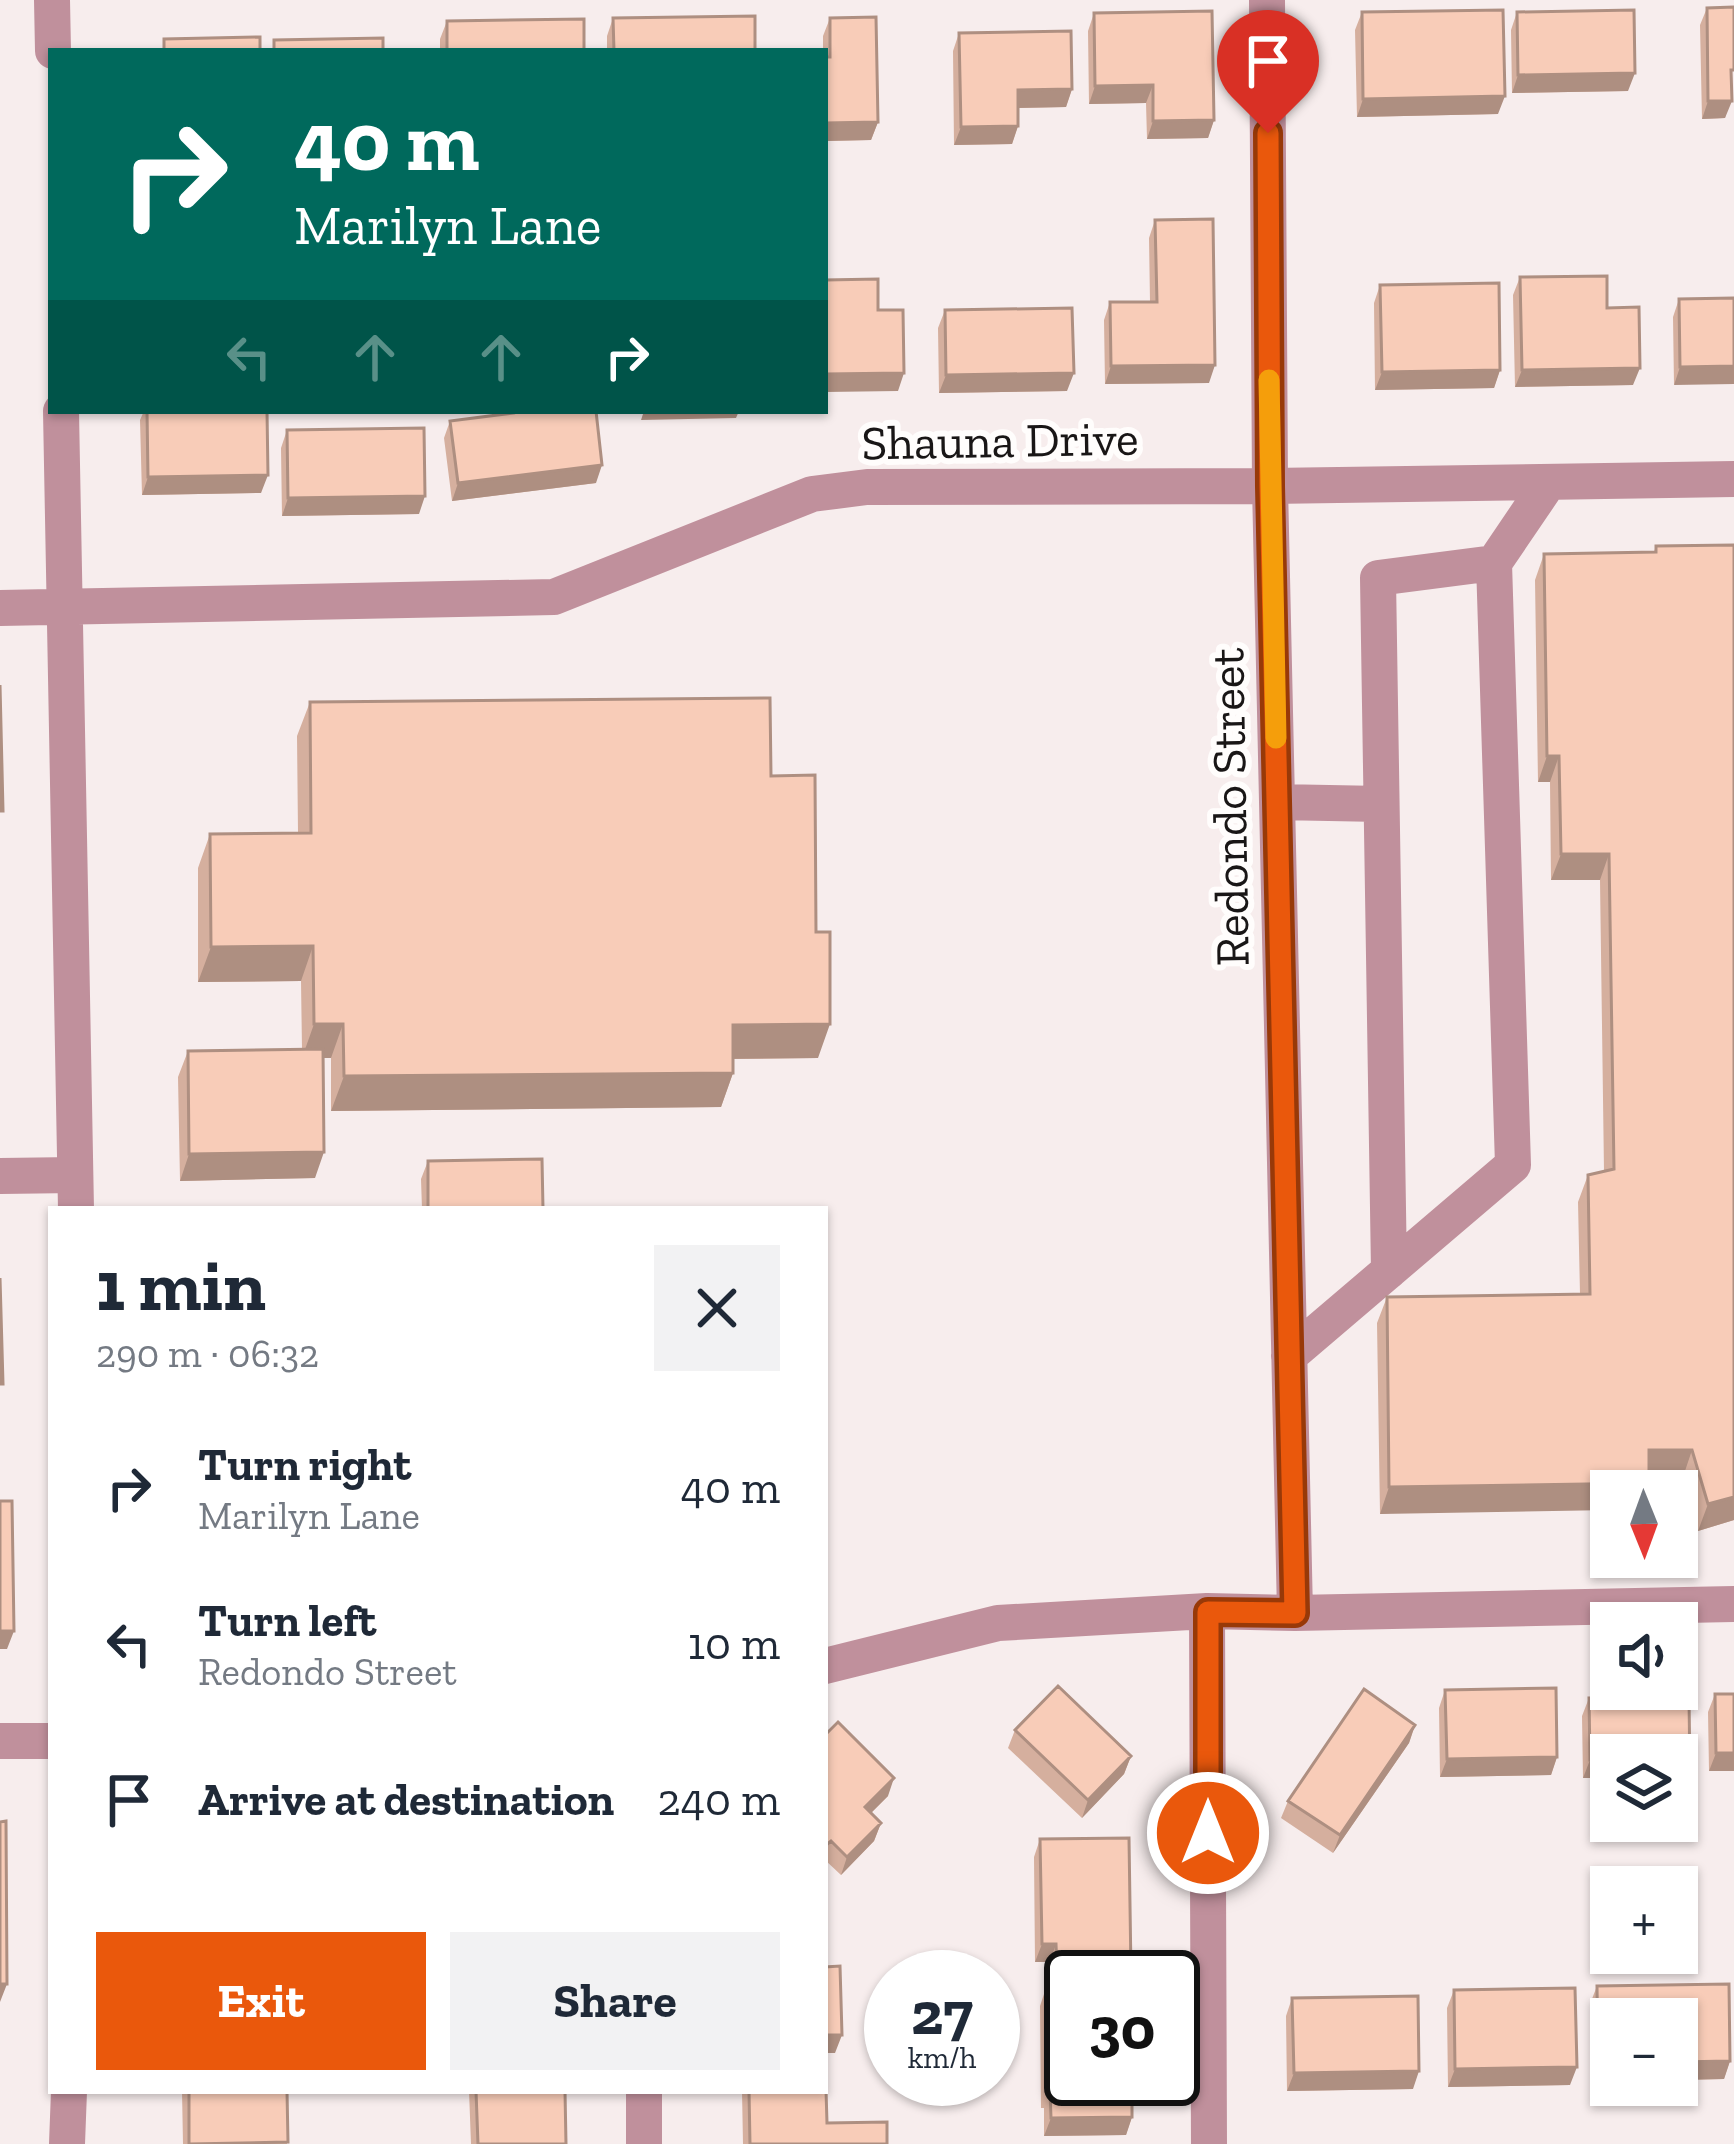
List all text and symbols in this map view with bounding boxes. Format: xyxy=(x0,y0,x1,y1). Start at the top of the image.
pin xyxy=(1217,10,1319,133)
icon: arrive xyxy=(1235,28,1301,94)
text: 40 m xyxy=(294,91,480,192)
icon: right xyxy=(96,96,252,252)
text: Marilyn Lane xyxy=(294,193,601,258)
icon: left xyxy=(216,324,282,390)
icon: ahead xyxy=(342,324,408,390)
icon: ahead xyxy=(468,324,534,390)
icon: right xyxy=(594,324,660,390)
street label: Shauna Drive xyxy=(861,410,1139,471)
street label: Redondo Street xyxy=(1198,647,1261,967)
text: 1 min xyxy=(96,1242,266,1328)
button: close xyxy=(654,1245,780,1371)
text: 290 m · 06:32 xyxy=(96,1330,319,1377)
text: Turn right xyxy=(198,1438,411,1492)
icon: right xyxy=(96,1455,162,1521)
text: 40 m xyxy=(681,1461,780,1515)
north arrow xyxy=(1590,1470,1698,1578)
map controls xyxy=(1590,1470,1698,2106)
text: Marilyn Lane xyxy=(198,1492,420,1539)
text: Turn left xyxy=(198,1594,376,1648)
button: sound xyxy=(1590,1602,1698,1710)
icon: left xyxy=(96,1611,162,1677)
text: 10 m xyxy=(688,1617,780,1671)
text: Redondo Street xyxy=(198,1648,457,1695)
button: layers xyxy=(1590,1734,1698,1842)
icon: arrive xyxy=(96,1767,162,1833)
position arrow xyxy=(1145,1770,1271,1896)
text: Arrive at destination xyxy=(198,1773,614,1827)
text: 240 m xyxy=(658,1773,780,1827)
button: + xyxy=(1590,1866,1698,1974)
button: Exit xyxy=(96,1932,426,2070)
button: Share xyxy=(450,1932,780,2070)
speed limit sign: 30 xyxy=(1044,1950,1200,2106)
text: 27 xyxy=(911,1977,973,2049)
button: − xyxy=(1590,1998,1698,2106)
text: km/h xyxy=(908,2040,976,2076)

